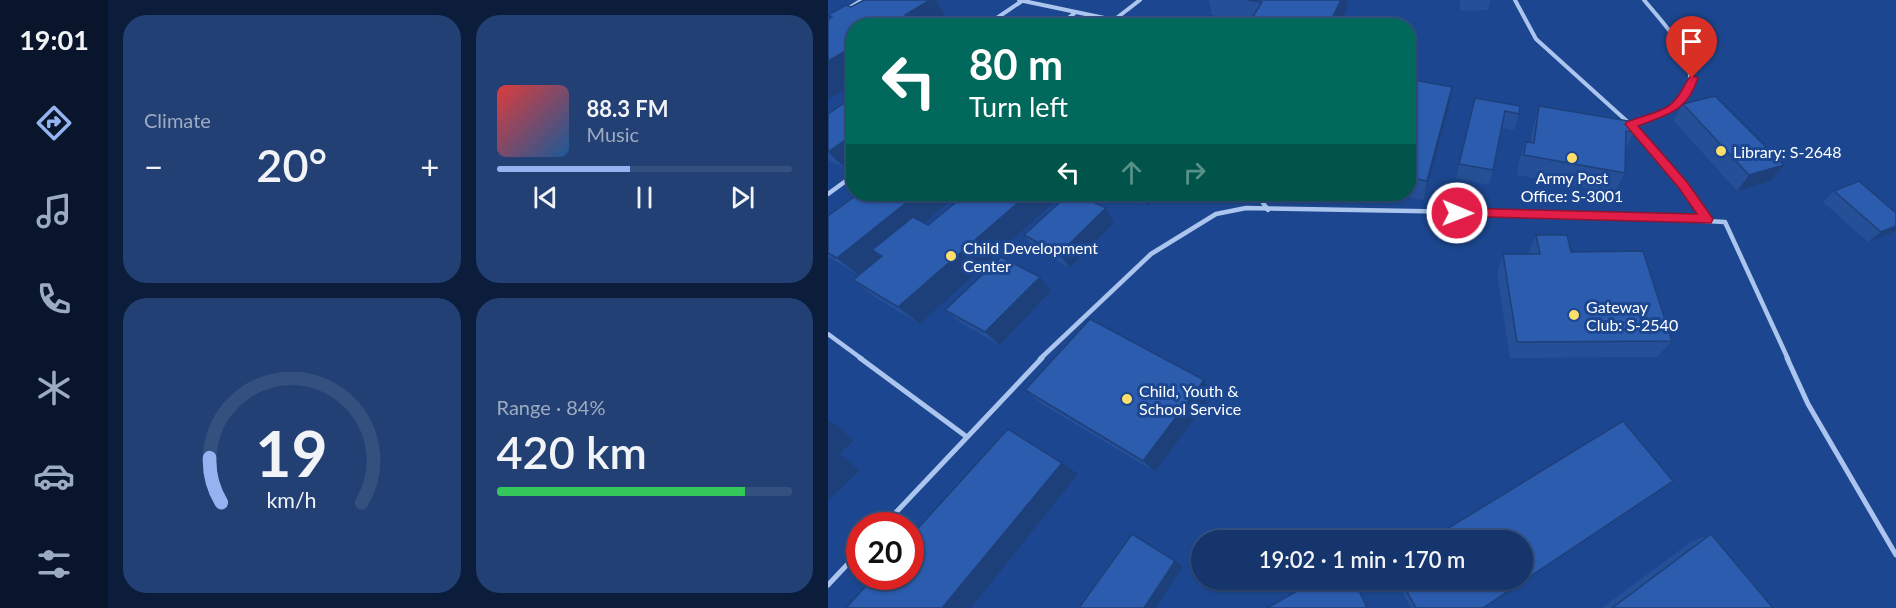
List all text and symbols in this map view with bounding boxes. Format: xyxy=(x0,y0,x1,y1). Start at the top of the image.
pin xyxy=(1666,16,1717,78)
text: 19:01 xyxy=(19,23,89,56)
icon: arrive xyxy=(1675,25,1708,58)
text: 80 m xyxy=(969,39,1063,89)
icon: left xyxy=(870,42,948,120)
text: Turn left xyxy=(969,90,1068,123)
text: 88.3 FM xyxy=(587,95,669,122)
icon: directions xyxy=(33,102,75,144)
text: Climate xyxy=(144,108,211,132)
text: Music xyxy=(587,122,639,146)
text: 20° xyxy=(256,138,327,192)
place label: Library: S-2648 xyxy=(1733,142,1842,161)
marker: Library: S-2648 xyxy=(1714,144,1728,158)
text: − xyxy=(144,146,163,186)
text: + xyxy=(420,146,439,186)
marker: Army Post Office: S-3001 xyxy=(1565,151,1579,165)
icon: left xyxy=(1052,156,1085,189)
icon: ahead xyxy=(1115,156,1148,189)
icon: right xyxy=(1178,156,1211,189)
place label: Army Post Office: S-3001 xyxy=(1521,168,1623,205)
icon: previous xyxy=(529,181,562,214)
icon: pause xyxy=(628,181,661,214)
icon: next xyxy=(726,181,759,214)
position arrow xyxy=(1425,181,1489,245)
icon: music xyxy=(33,190,75,232)
place label: Child Development Center xyxy=(963,238,1098,275)
marker: Child Development Center xyxy=(944,249,958,263)
icon: phone xyxy=(33,278,75,320)
place label: Gateway Club: S-2540 xyxy=(1586,297,1678,334)
marker: Gateway Club: S-2540 xyxy=(1567,308,1581,322)
icon: climate xyxy=(33,367,75,409)
place label: Child, Youth & School Service xyxy=(1139,381,1241,418)
marker: Child, Youth & School Service xyxy=(1120,392,1134,406)
text: Range · 84% xyxy=(497,395,605,419)
text: 19 xyxy=(256,415,328,490)
text: 420 km xyxy=(497,425,647,479)
icon: car xyxy=(33,455,75,497)
text: km/h xyxy=(267,487,317,513)
speed limit sign: 20 xyxy=(846,512,924,590)
icon: filters xyxy=(33,543,75,585)
text: 19:02 · 1 min · 170 m xyxy=(1259,546,1465,573)

